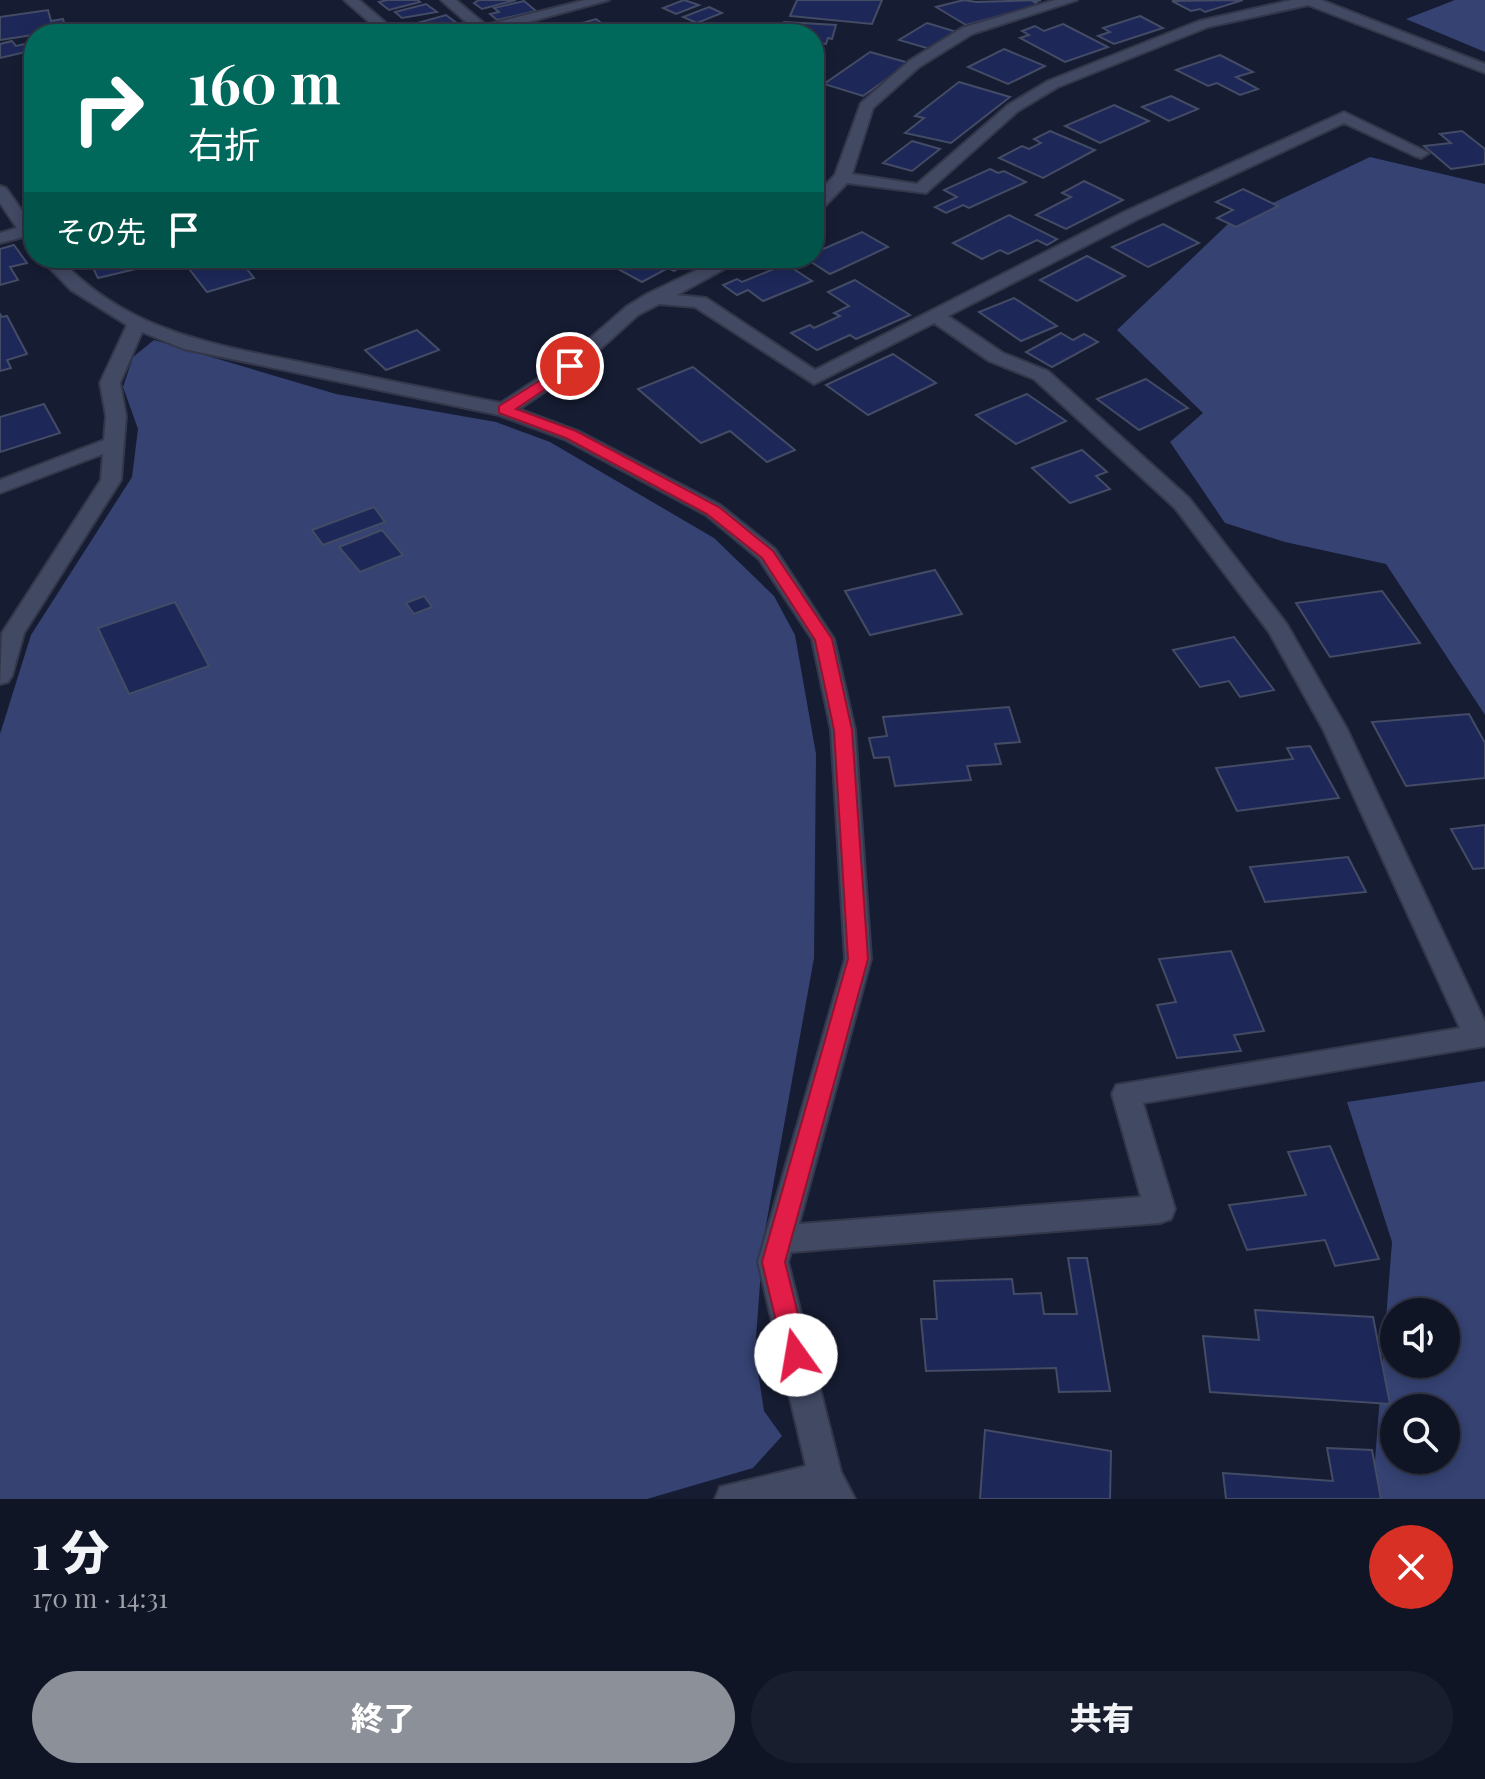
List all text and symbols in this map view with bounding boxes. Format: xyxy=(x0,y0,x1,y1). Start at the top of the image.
text: 160 m xyxy=(188,44,341,119)
icon: right xyxy=(56,56,160,160)
text: 右折 xyxy=(188,119,260,167)
icon: arrive xyxy=(162,208,206,252)
text: その先 xyxy=(56,211,146,251)
pin xyxy=(536,332,604,400)
icon: arrive xyxy=(548,344,592,388)
map controls xyxy=(1380,1298,1460,1474)
button: sound xyxy=(1380,1298,1460,1378)
position arrow xyxy=(754,1313,838,1397)
button: search xyxy=(1380,1394,1460,1474)
text: 1 分 xyxy=(32,1518,110,1582)
button: close xyxy=(1369,1525,1453,1609)
text: 170 m · 14:31 xyxy=(32,1580,168,1615)
button: 終了 xyxy=(32,1671,735,1763)
button: 共有 xyxy=(751,1671,1453,1763)

